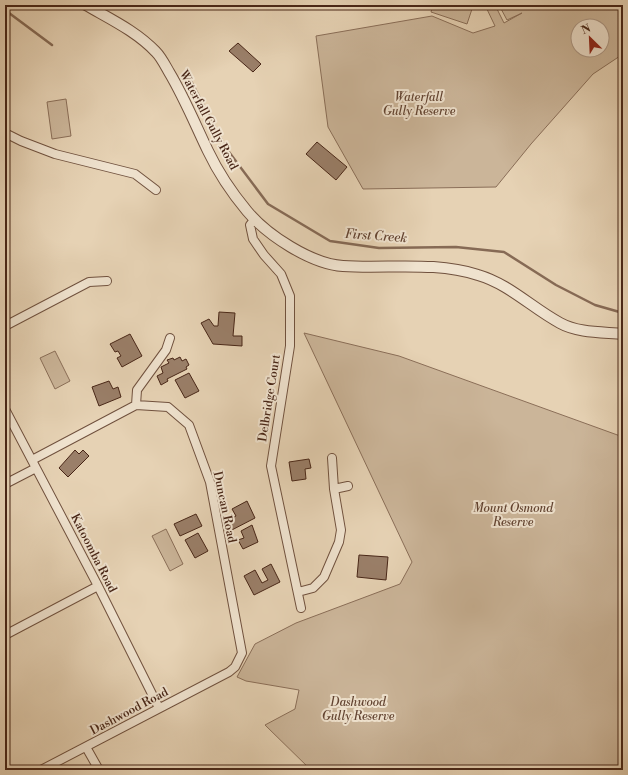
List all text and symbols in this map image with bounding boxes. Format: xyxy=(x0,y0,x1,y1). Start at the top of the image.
north arrow xyxy=(570,18,610,58)
text: N xyxy=(580,21,593,38)
street label: Waterfall Gully Road xyxy=(175,67,241,173)
park label: Waterfall Gully Reserve xyxy=(383,90,456,119)
water label: First Creek xyxy=(344,226,408,246)
street label: Delbridge Court xyxy=(255,353,284,443)
street label: Duncan Road xyxy=(210,470,239,544)
park label: Mount Osmond Reserve xyxy=(473,501,554,530)
street label: Katoomba Road xyxy=(67,511,120,595)
street label: Dashwood Road xyxy=(88,684,171,738)
park label: Dashwood Gully Reserve xyxy=(322,695,395,724)

